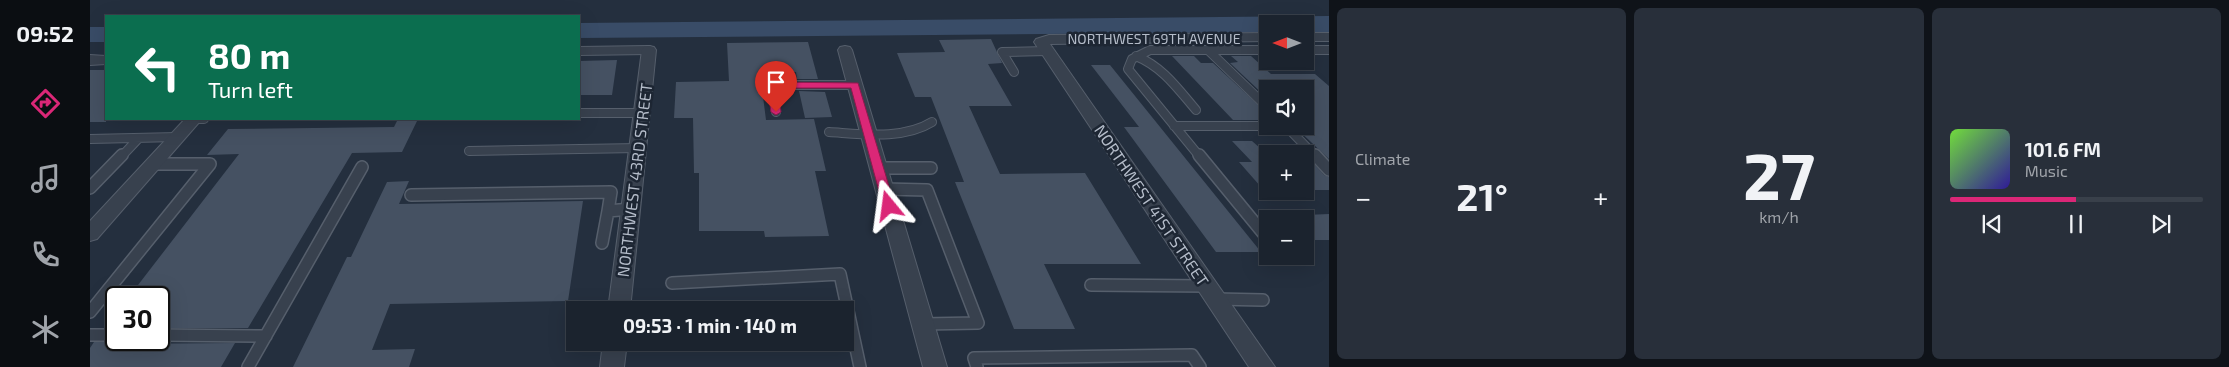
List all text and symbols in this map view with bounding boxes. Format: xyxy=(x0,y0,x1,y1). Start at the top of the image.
north arrow xyxy=(1259,15,1314,70)
map controls xyxy=(1259,15,1314,265)
text: 09:52 xyxy=(16,20,74,46)
street label: NORTHWEST 69TH AVENUE xyxy=(1067,30,1241,47)
text: 80 m xyxy=(208,34,290,76)
icon: left xyxy=(125,35,190,100)
pin xyxy=(755,61,797,112)
icon: arrive xyxy=(762,68,790,96)
text: Turn left xyxy=(208,76,293,102)
button: sound xyxy=(1259,80,1314,135)
street label: NORTHWEST 43RD STREET xyxy=(613,82,655,278)
icon: directions xyxy=(28,86,63,121)
street label: NORTHWEST 41ST STREET xyxy=(1091,121,1213,289)
text: 27 xyxy=(1743,135,1815,213)
text: 101.6 FM xyxy=(2025,138,2101,161)
button: + xyxy=(1259,145,1314,200)
text: Climate xyxy=(1355,149,1410,168)
icon: music xyxy=(28,161,63,196)
text: Music xyxy=(2025,161,2068,180)
text: 21° xyxy=(1456,173,1508,219)
position arrow xyxy=(862,179,914,231)
text: − xyxy=(1355,180,1371,214)
text: + xyxy=(1593,180,1608,214)
text: km/h xyxy=(1759,207,1799,226)
button: − xyxy=(1259,210,1314,265)
icon: previous xyxy=(1978,210,2006,238)
icon: pause xyxy=(2062,210,2090,238)
icon: next xyxy=(2147,210,2175,238)
icon: phone xyxy=(28,237,63,272)
speed limit sign: 30 xyxy=(105,286,170,351)
icon: climate xyxy=(28,312,63,347)
text: 09:53 · 1 min · 140 m xyxy=(623,314,797,337)

